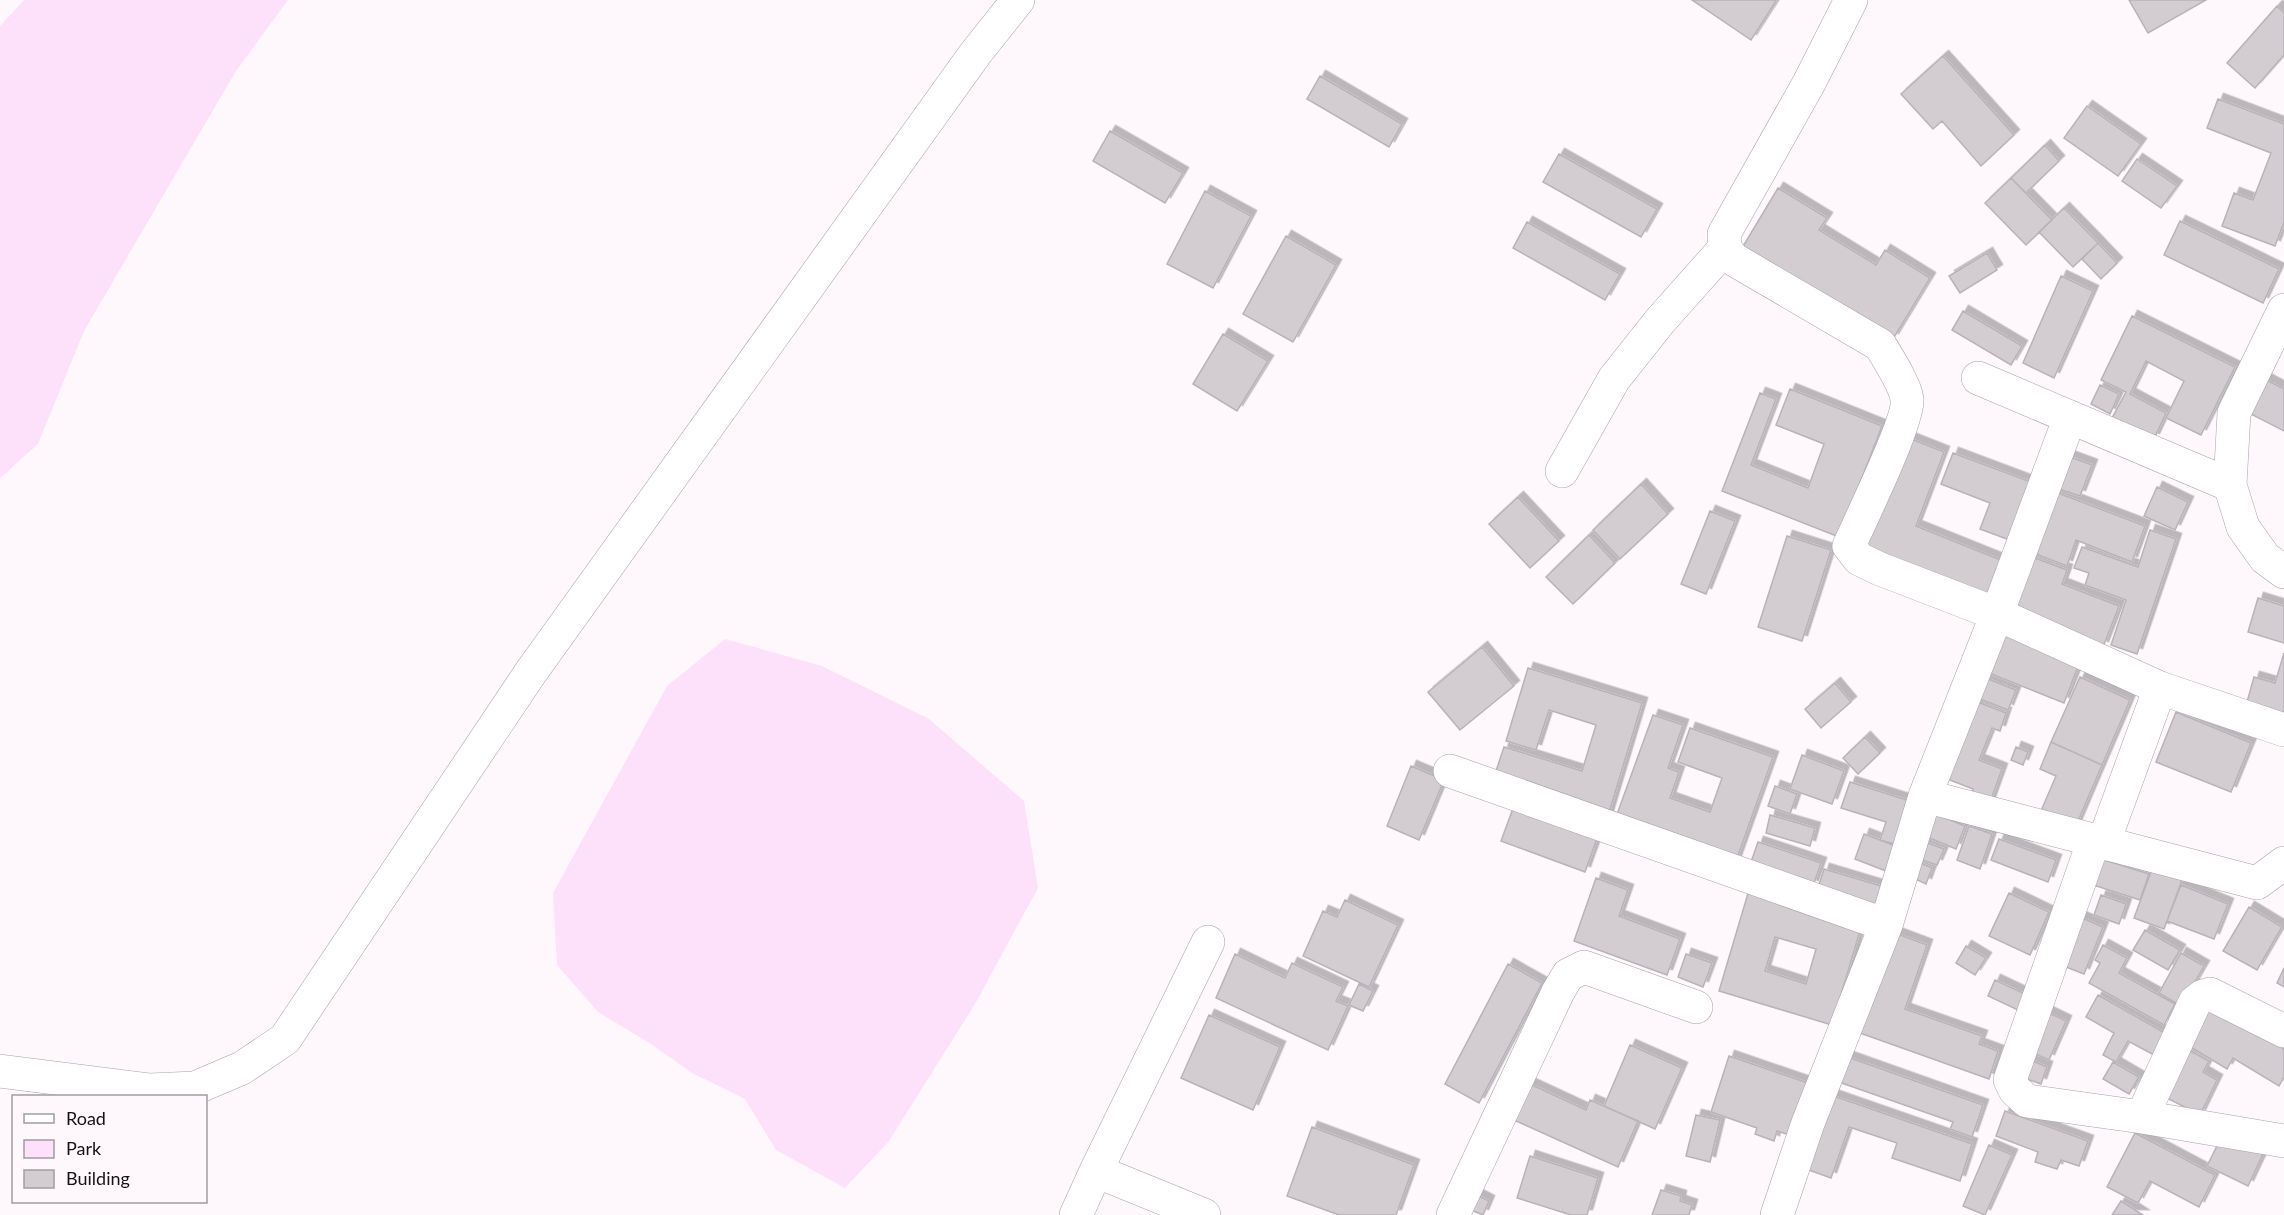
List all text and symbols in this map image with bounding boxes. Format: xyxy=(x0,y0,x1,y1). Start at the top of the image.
legend xyxy=(12,1095,207,1203)
text: Road xyxy=(66,1107,106,1129)
text: Park xyxy=(66,1137,102,1159)
text: Building xyxy=(66,1167,130,1189)

